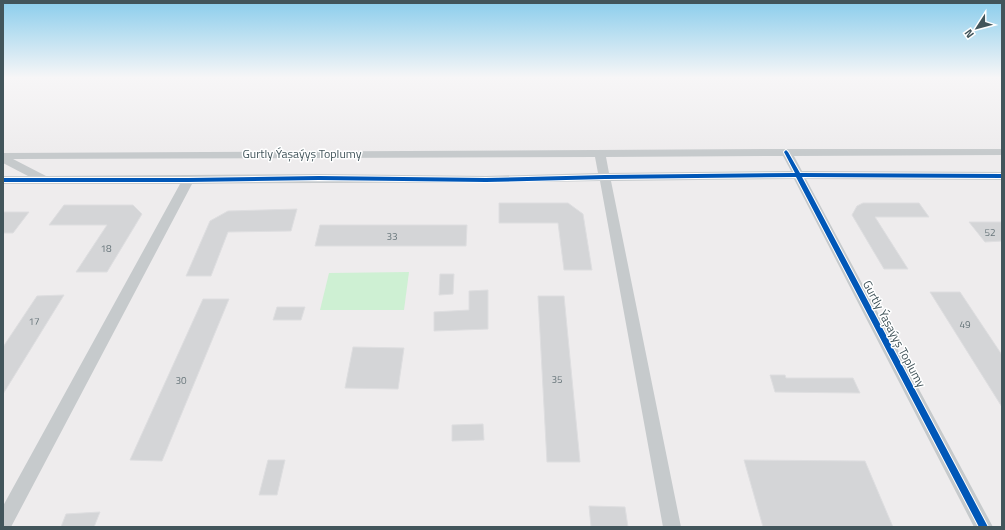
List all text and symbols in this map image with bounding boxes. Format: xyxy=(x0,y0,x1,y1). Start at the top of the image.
north arrow xyxy=(957,8,997,48)
text: N xyxy=(960,26,978,42)
street label: Gurtly Ýaşaýyş Toplumy xyxy=(242,144,362,163)
house number: 52 xyxy=(984,225,996,240)
house number: 33 xyxy=(386,229,398,244)
house number: 18 xyxy=(100,241,112,256)
street label: Gurtly Ýaşaýyş Toplumy xyxy=(858,277,931,391)
house number: 17 xyxy=(28,314,40,329)
house number: 49 xyxy=(959,317,971,332)
house number: 35 xyxy=(551,372,563,387)
house number: 30 xyxy=(175,373,187,388)

